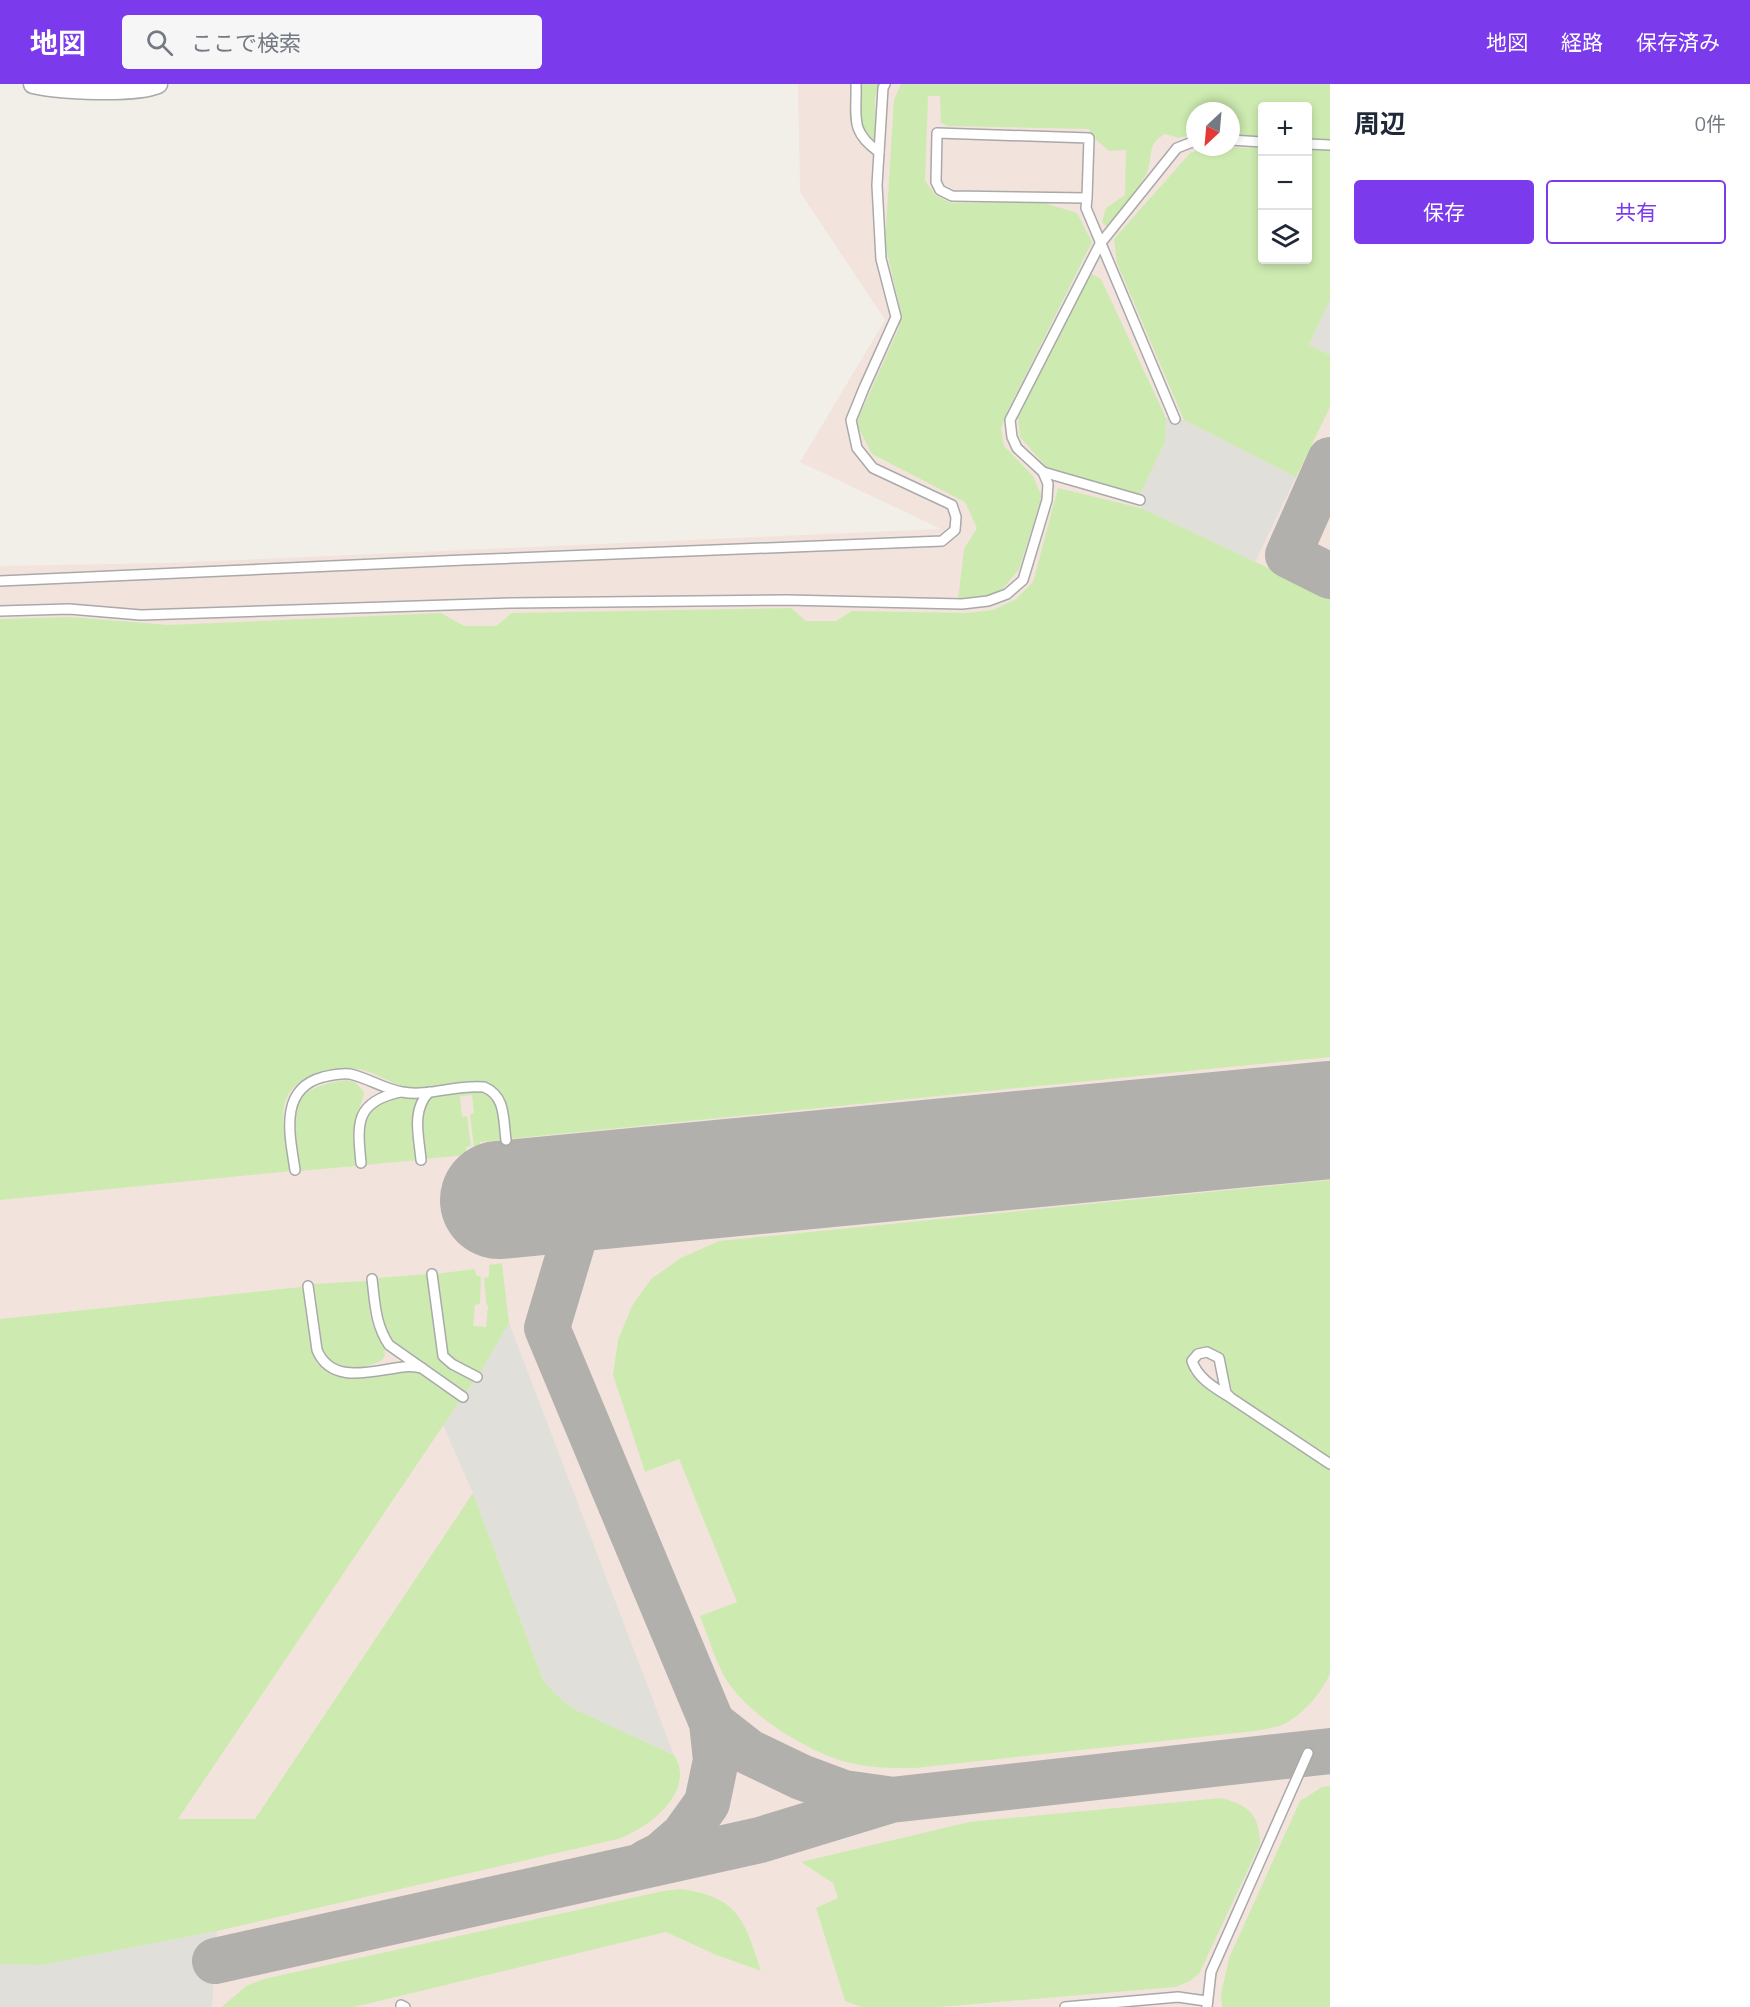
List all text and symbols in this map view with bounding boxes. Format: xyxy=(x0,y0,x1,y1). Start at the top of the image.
search box xyxy=(122,15,542,69)
text: 地図 xyxy=(30,21,86,64)
icon: search xyxy=(143,26,176,59)
text: ここで検索 xyxy=(191,26,301,60)
text: 地図 xyxy=(1486,26,1528,58)
text: 経路 xyxy=(1561,26,1603,58)
text: 保存済み xyxy=(1636,26,1720,58)
north arrow xyxy=(1186,102,1240,156)
map controls xyxy=(1258,102,1312,264)
button: + xyxy=(1258,102,1312,156)
text: 周辺 xyxy=(1354,104,1406,143)
text: 0件 xyxy=(1695,108,1726,139)
button: − xyxy=(1258,156,1312,210)
button: 保存 xyxy=(1354,180,1534,244)
button: 共有 xyxy=(1546,180,1726,244)
button: layers xyxy=(1258,210,1312,264)

